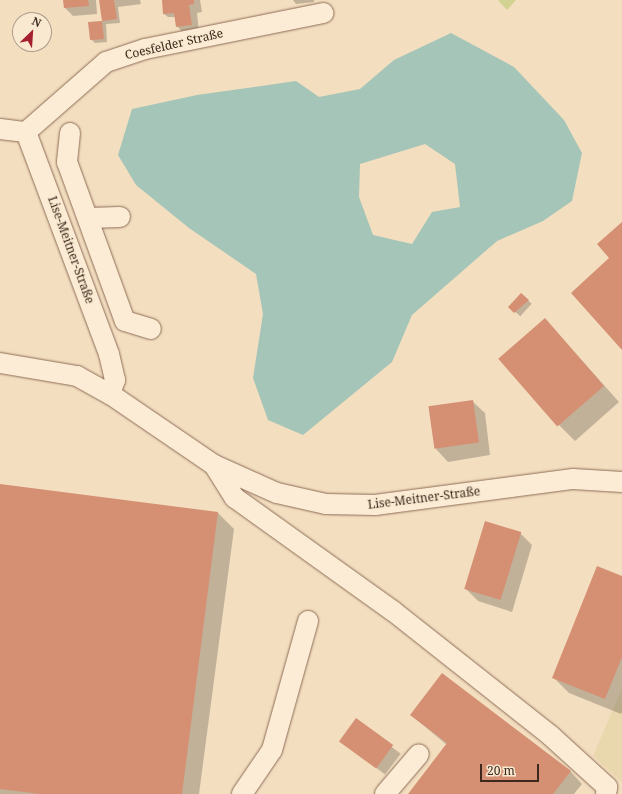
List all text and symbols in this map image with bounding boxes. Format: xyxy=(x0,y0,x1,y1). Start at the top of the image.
north arrow xyxy=(12,12,52,52)
text: N xyxy=(30,13,44,30)
street label: Coesfelder Straße xyxy=(123,26,225,62)
street label: Lise-Meitner-Straße xyxy=(45,194,97,306)
street label: Lise-Meitner-Straße xyxy=(367,484,481,512)
scale bar xyxy=(482,756,541,782)
text: 20 m xyxy=(487,762,515,779)

